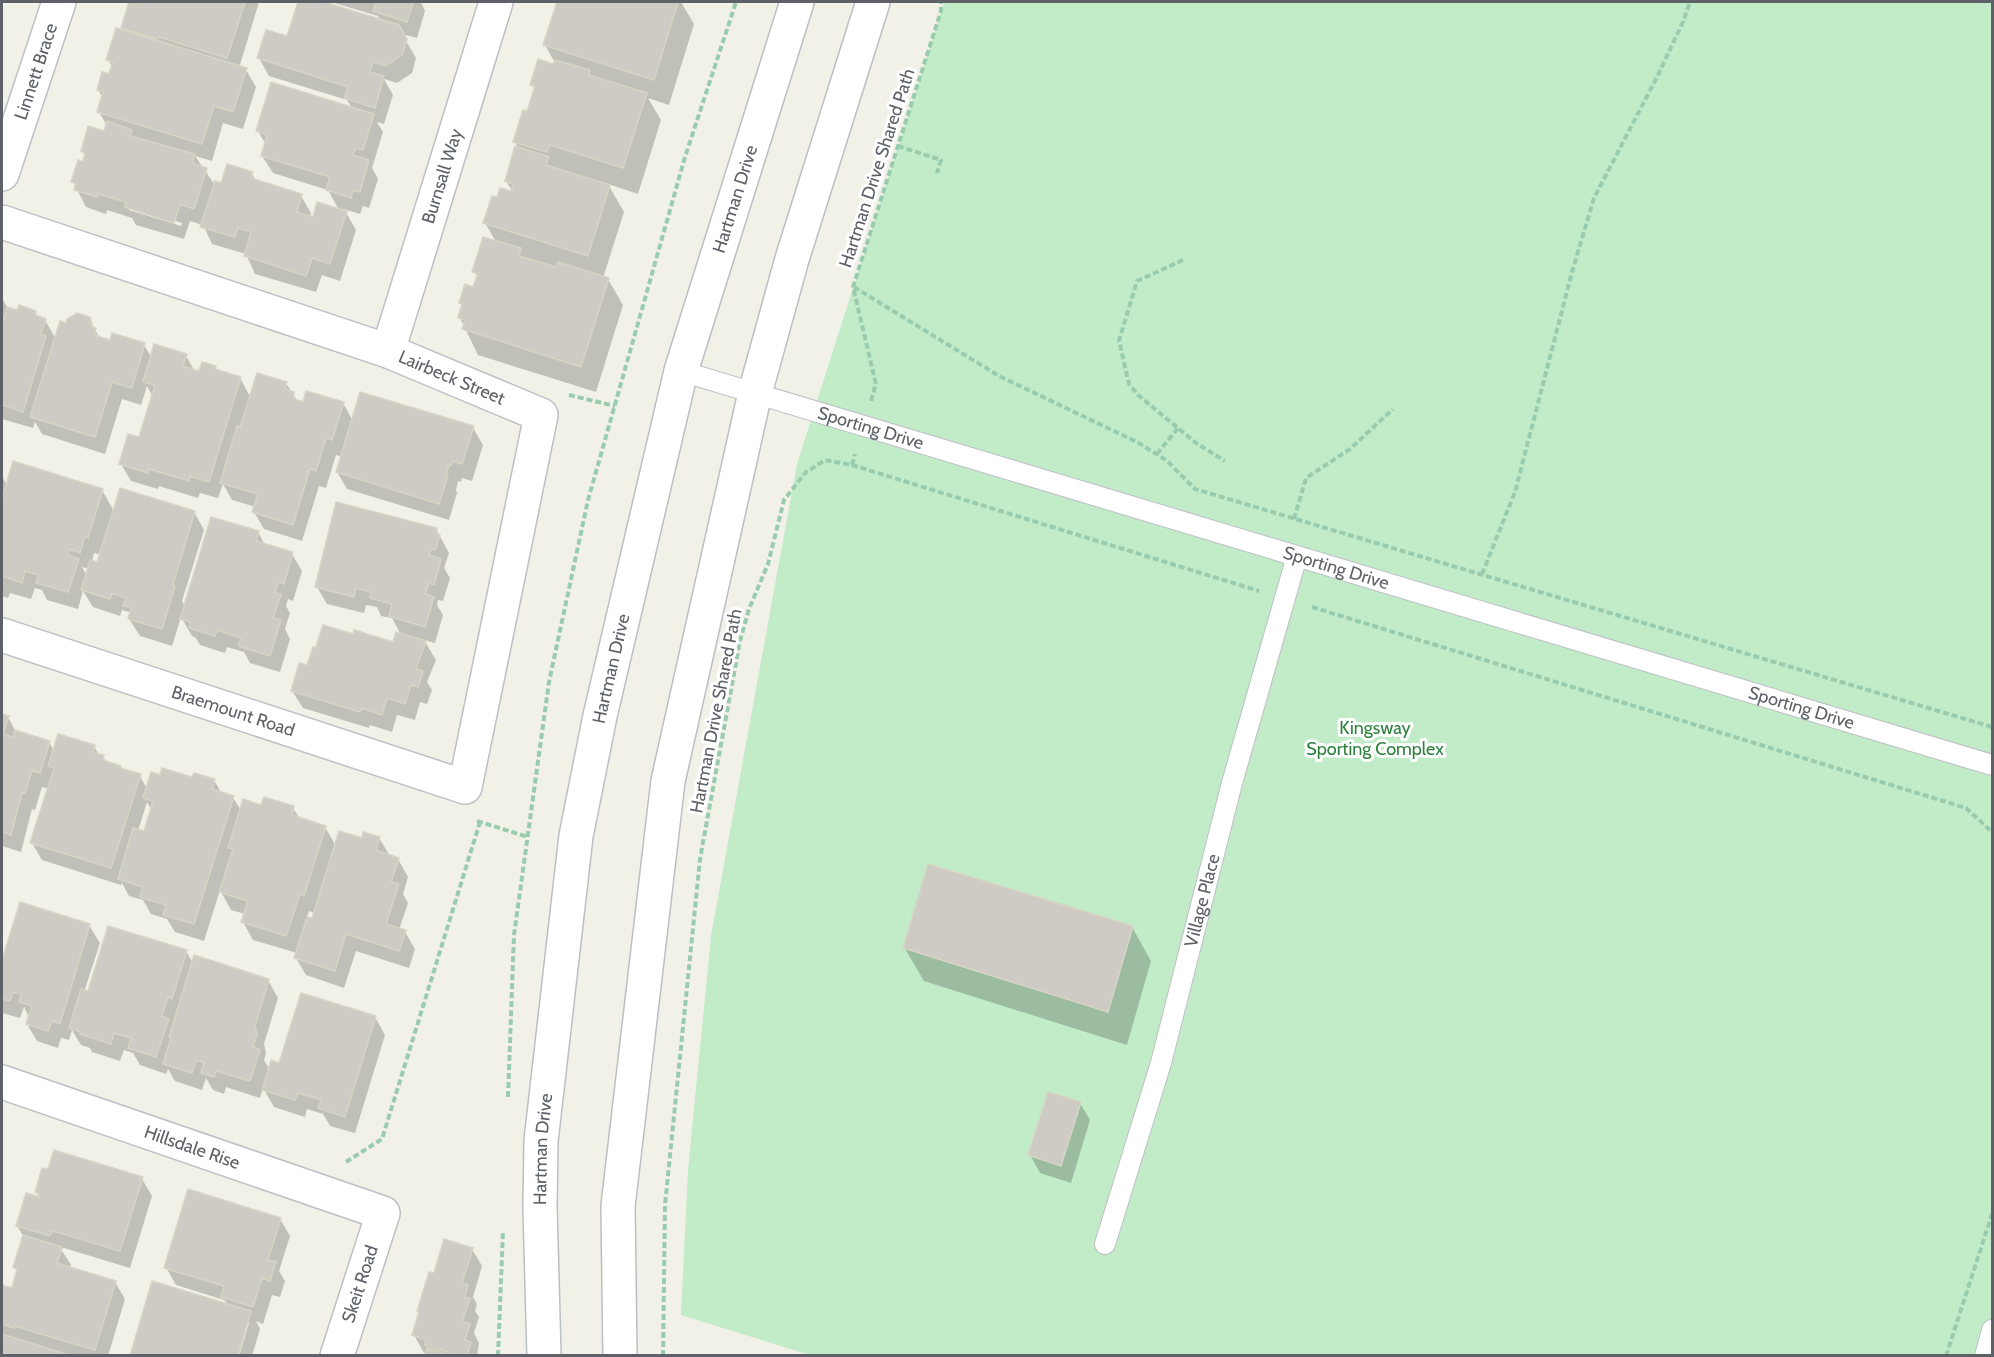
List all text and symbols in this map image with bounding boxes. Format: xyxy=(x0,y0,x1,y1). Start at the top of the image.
street label: Linnett Brace xyxy=(10,20,62,123)
street label: Hartman Drive Shared Path xyxy=(834,66,920,270)
street label: Burnsall Way xyxy=(417,126,467,226)
street label: Hartman Drive xyxy=(708,142,762,256)
street label: Lairbeck Street xyxy=(395,346,508,410)
street label: Sporting Drive xyxy=(815,402,926,454)
street label: Sporting Drive xyxy=(1280,542,1392,594)
street label: Hartman Drive Shared Path xyxy=(685,607,747,815)
street label: Hartman Drive xyxy=(588,612,635,725)
street label: Braemount Road xyxy=(169,681,297,741)
street label: Sporting Drive xyxy=(1746,681,1857,734)
park label: Kingsway Sporting Complex xyxy=(1306,717,1444,760)
street label: Village Place xyxy=(1180,852,1225,950)
street label: Hartman Drive xyxy=(529,1092,557,1205)
street label: Hillsdale Rise xyxy=(141,1121,243,1174)
street label: Skeit Road xyxy=(337,1242,383,1326)

